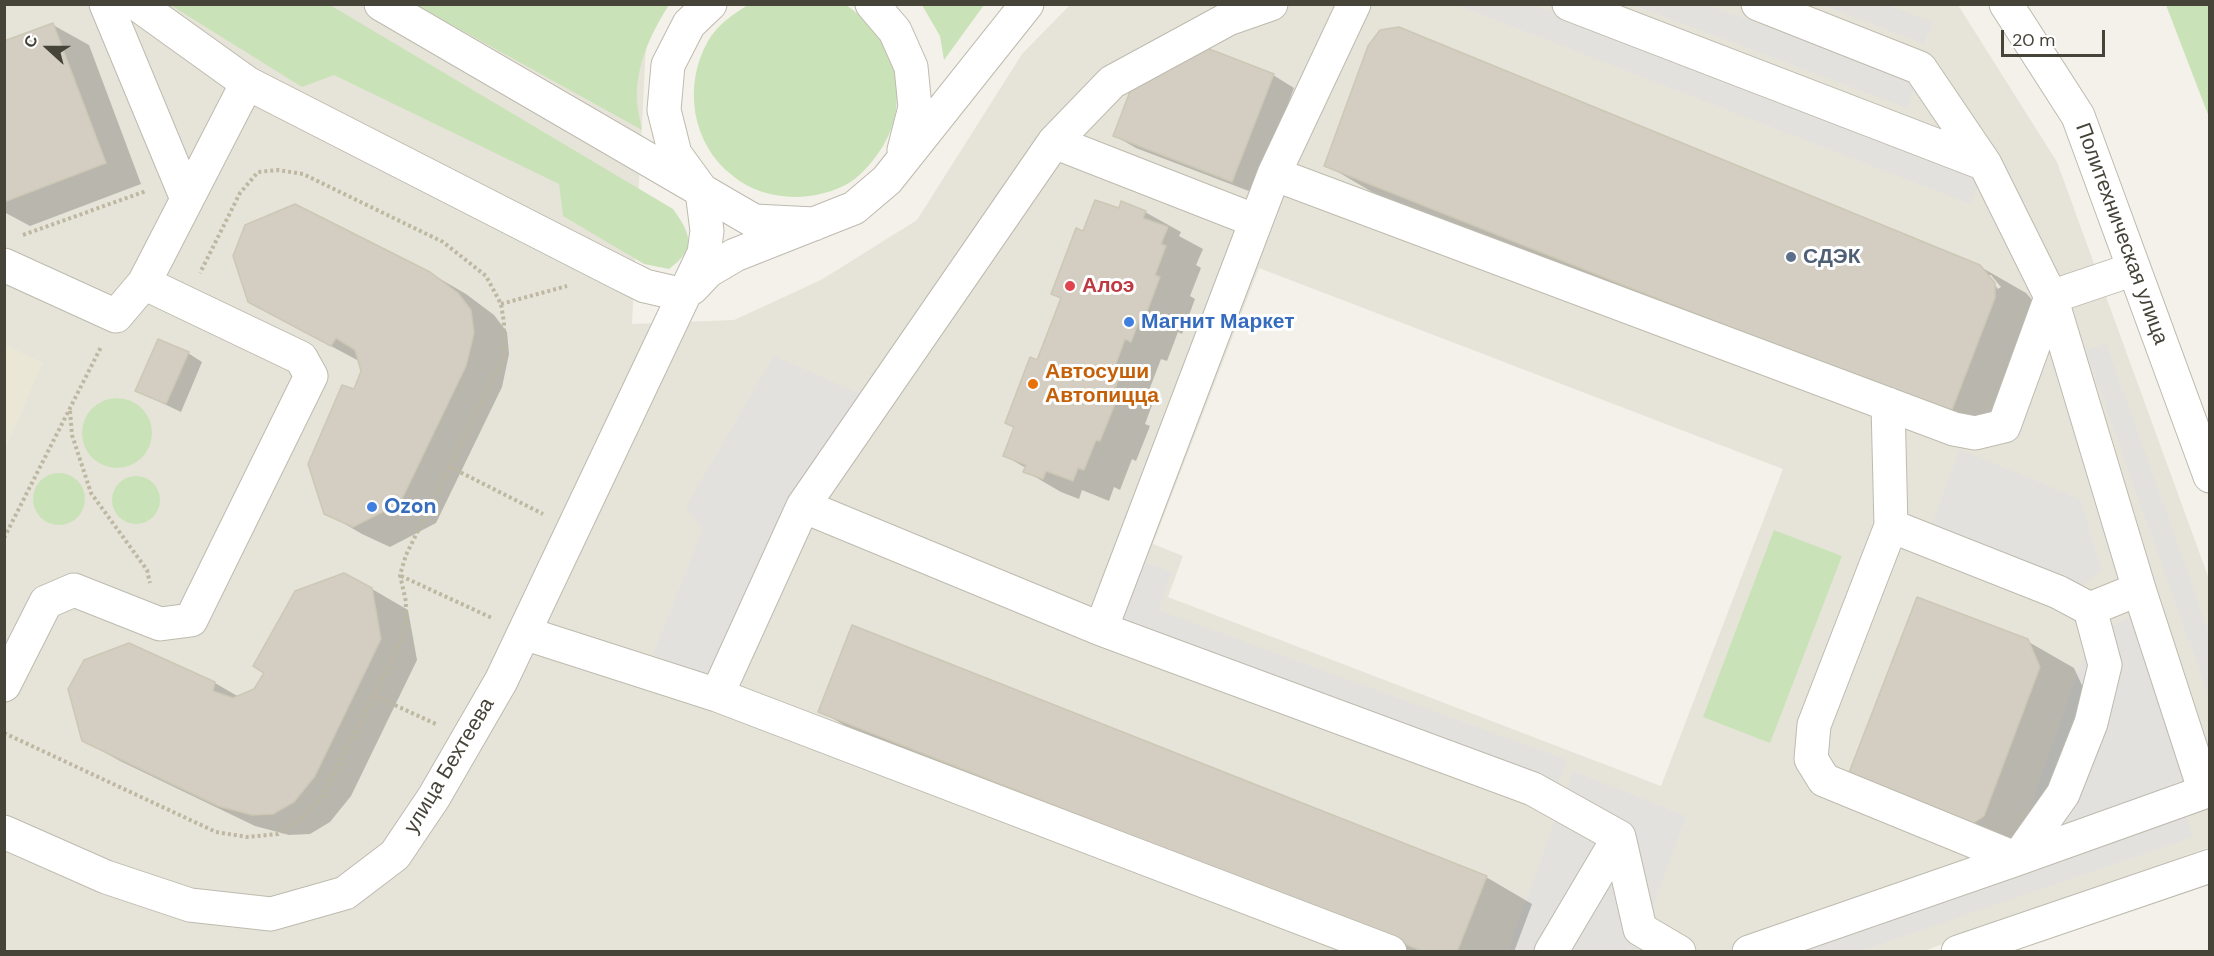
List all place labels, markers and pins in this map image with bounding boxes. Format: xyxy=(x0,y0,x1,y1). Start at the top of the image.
place label: СДЭК xyxy=(1803,244,1861,270)
marker: СДЭК xyxy=(1784,250,1798,264)
place label: Алоэ xyxy=(1082,273,1134,299)
marker: Алоэ xyxy=(1063,279,1077,293)
place label: Магнит Маркет xyxy=(1141,309,1294,335)
marker: Магнит Маркет xyxy=(1122,315,1136,329)
place label: Автосуши Автопицца xyxy=(1045,359,1159,409)
marker: Автосуши Автопицца xyxy=(1026,377,1040,391)
place label: Ozon xyxy=(384,494,437,520)
marker: Ozon xyxy=(365,500,379,514)

